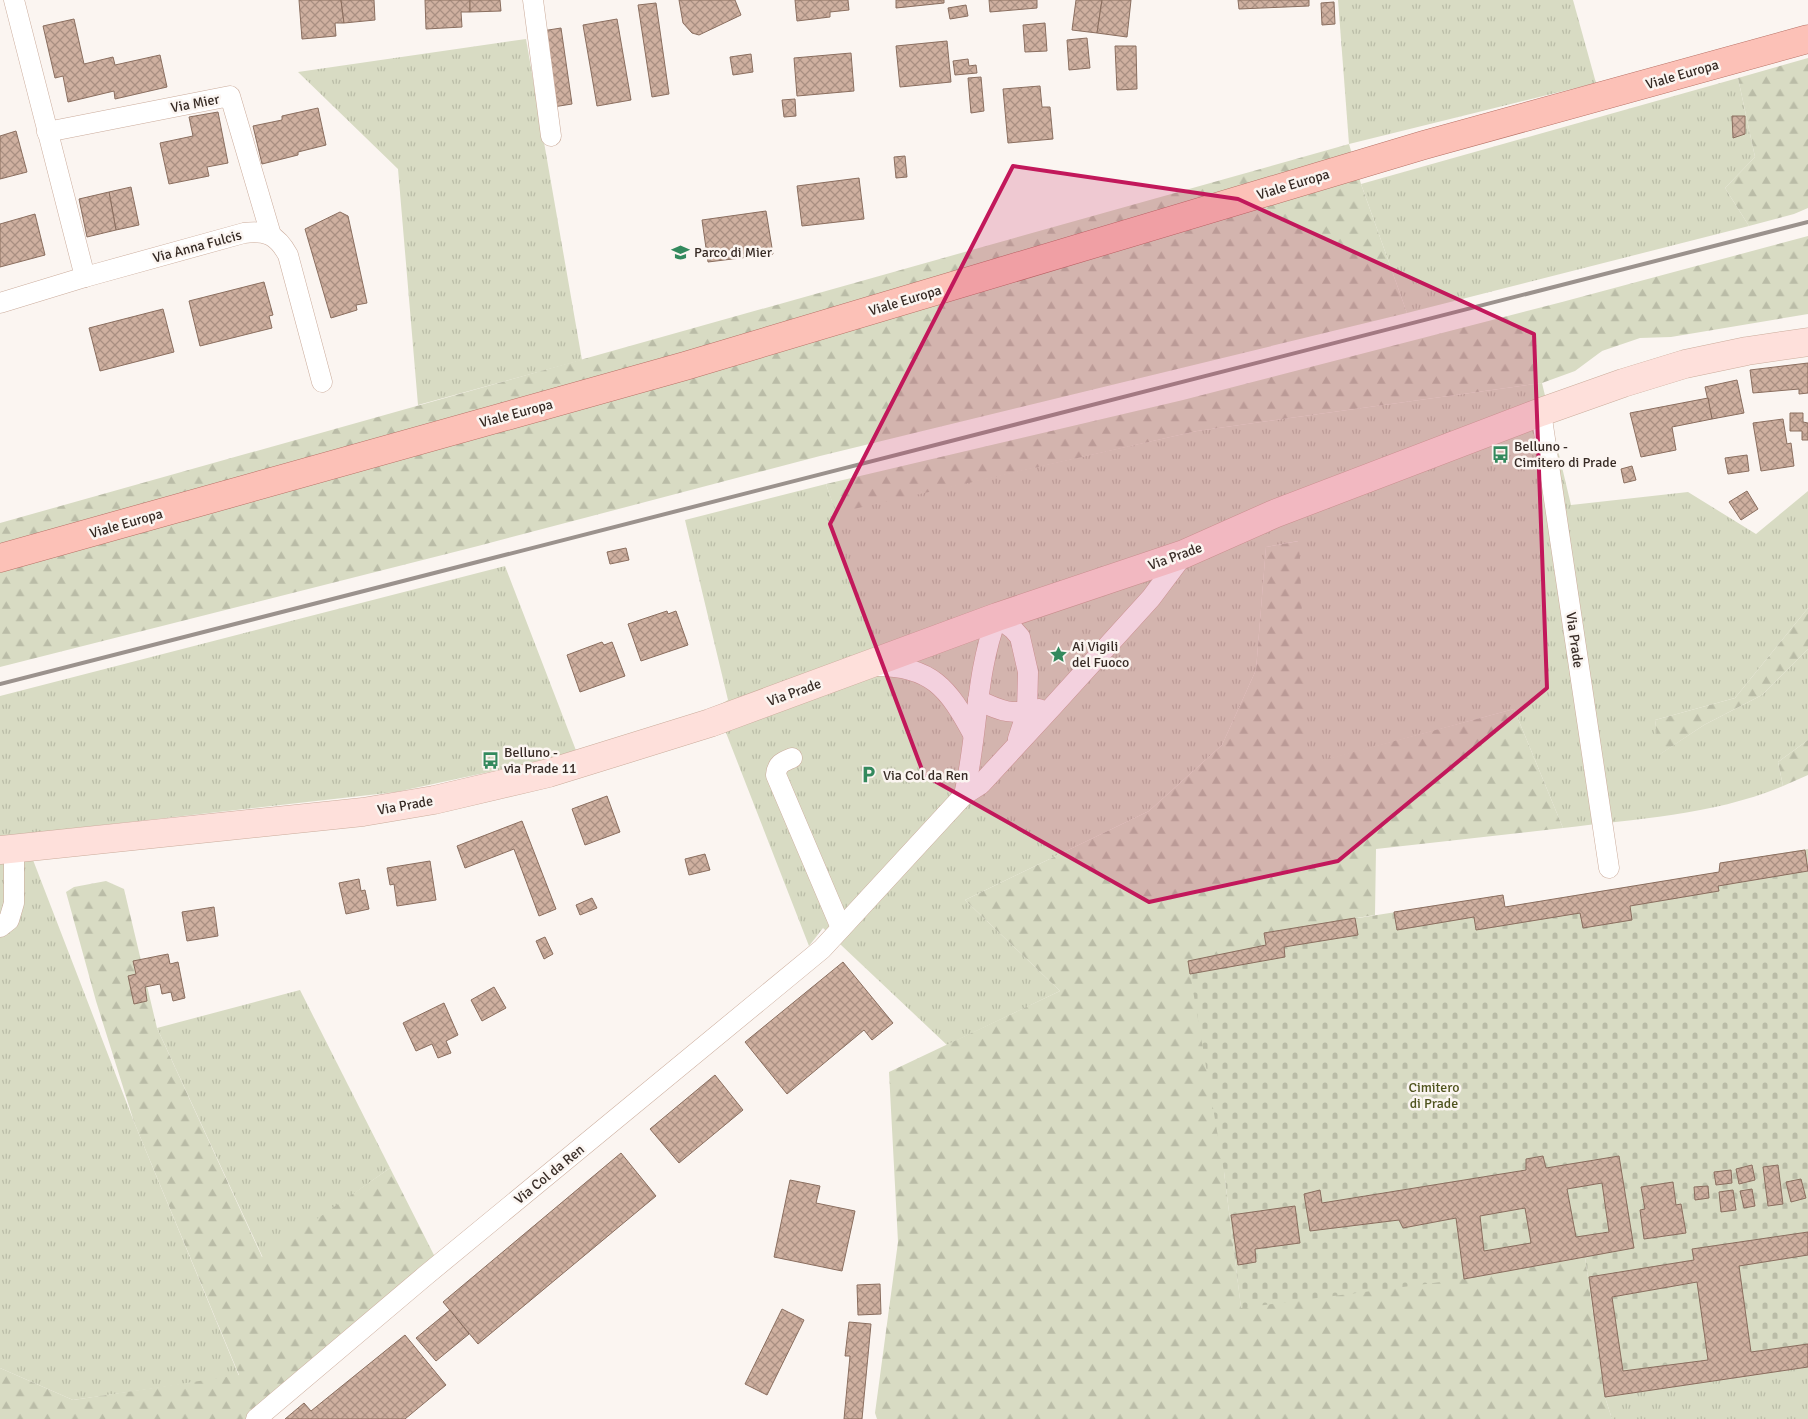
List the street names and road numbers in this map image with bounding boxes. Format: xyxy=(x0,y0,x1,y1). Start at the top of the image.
street label: Viale Europa xyxy=(1644,56,1721,93)
street label: Via Mier xyxy=(169,90,222,117)
street label: Viale Europa xyxy=(1255,165,1332,204)
street label: Via Anna Fulcis xyxy=(151,226,243,267)
street label: Viale Europa xyxy=(867,281,944,320)
street label: Viale Europa xyxy=(478,396,555,431)
street label: Viale Europa xyxy=(88,505,165,542)
street label: Via Prade xyxy=(1146,539,1205,574)
street label: Via Prade xyxy=(1562,611,1587,669)
street label: Via Prade xyxy=(765,675,824,710)
street label: Via Prade xyxy=(376,792,434,819)
street label: Via Col da Ren xyxy=(511,1141,588,1208)

